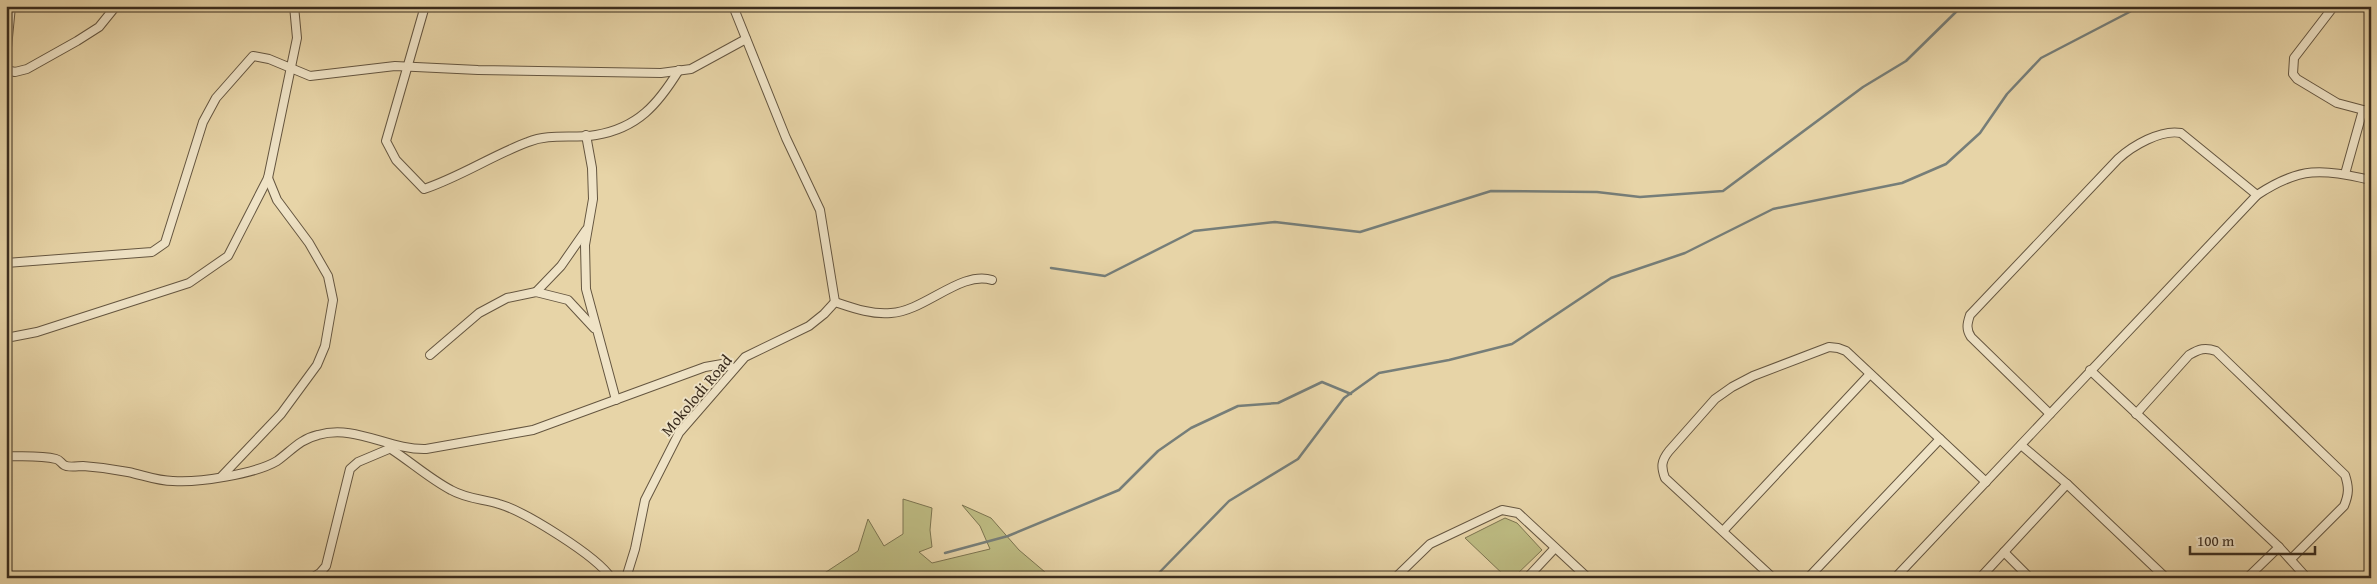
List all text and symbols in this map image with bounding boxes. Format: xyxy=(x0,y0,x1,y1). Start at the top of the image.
street label: Mokolodi Road xyxy=(655,349,738,441)
scale bar xyxy=(2190,524,2314,556)
text: 100 m xyxy=(2197,530,2235,551)

